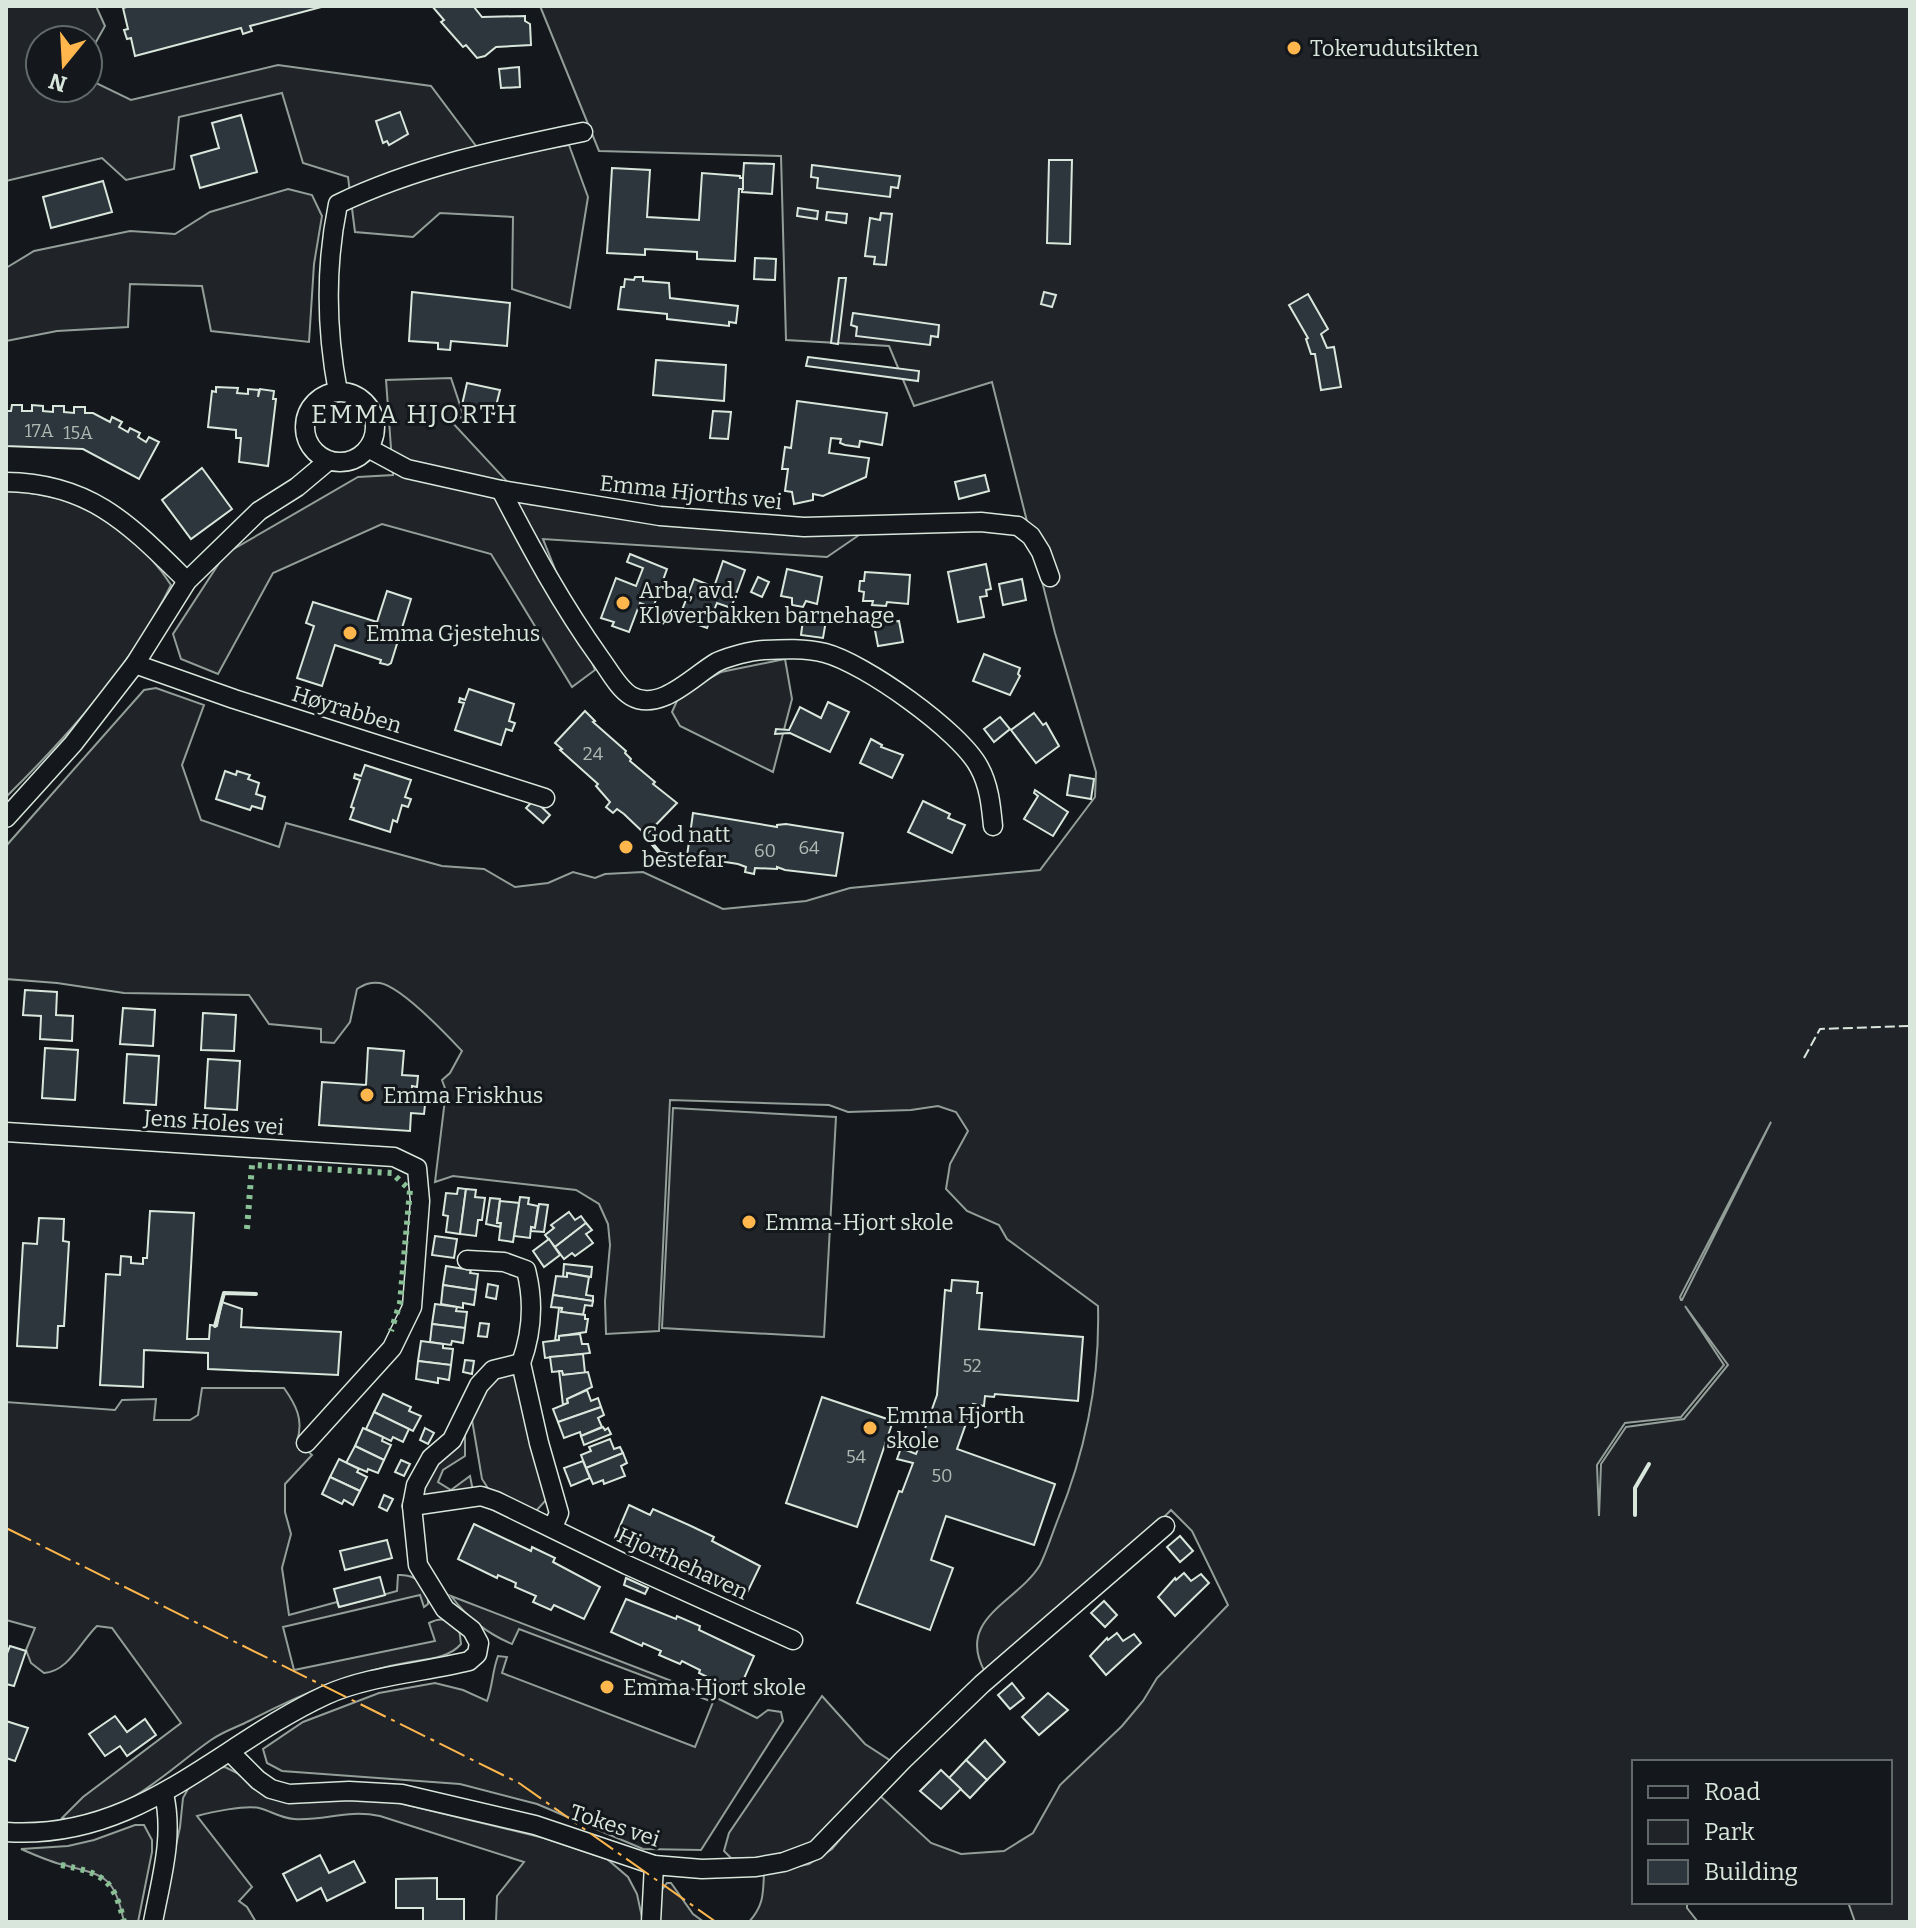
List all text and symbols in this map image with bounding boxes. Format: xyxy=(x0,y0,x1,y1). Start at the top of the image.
north arrow xyxy=(24,24,104,104)
place label: Tokerudutsikten xyxy=(1310,35,1479,62)
marker: Tokerudutsikten xyxy=(1285,39,1303,57)
text: N xyxy=(46,67,70,98)
district label: EMMA HJORTH xyxy=(311,399,519,430)
house number: 17A xyxy=(25,420,54,442)
house number: 15A xyxy=(63,422,93,444)
street label: Emma Hjorths vei xyxy=(598,469,784,516)
place label: Arba, avd. Kløverbakken barnehage xyxy=(639,577,895,629)
marker: Arba, avd. Kløverbakken barnehage xyxy=(614,594,632,612)
place label: Emma Gjestehus xyxy=(366,620,540,647)
marker: Emma Gjestehus xyxy=(341,624,359,642)
street label: Høyrabben xyxy=(289,680,405,739)
house number: 24 xyxy=(583,743,604,765)
place label: God natt bestefar xyxy=(642,821,730,873)
house number: 64 xyxy=(798,837,820,859)
marker: God natt bestefar xyxy=(617,838,635,856)
house number: 60 xyxy=(754,840,776,862)
place label: Emma Friskhus xyxy=(383,1082,543,1109)
marker: Emma Friskhus xyxy=(358,1086,376,1104)
street label: Jens Holes vei xyxy=(142,1104,286,1141)
place label: Emma-Hjort skole xyxy=(765,1209,954,1236)
marker: Emma-Hjort skole xyxy=(740,1213,758,1231)
house number: 52 xyxy=(962,1355,982,1377)
place label: Emma Hjorth skole xyxy=(886,1402,1025,1454)
marker: Emma Hjorth skole xyxy=(861,1419,879,1437)
house number: 54 xyxy=(846,1446,867,1468)
house number: 50 xyxy=(931,1465,953,1487)
street label: Hjorthehaven xyxy=(613,1521,753,1606)
place label: Emma Hjort skole xyxy=(623,1674,806,1701)
marker: Emma Hjort skole xyxy=(598,1678,616,1696)
legend xyxy=(1632,1760,1892,1904)
text: Road xyxy=(1704,1778,1760,1806)
street label: Tokes vei xyxy=(567,1798,664,1853)
text: Park xyxy=(1704,1818,1755,1846)
text: Building xyxy=(1704,1858,1798,1886)

